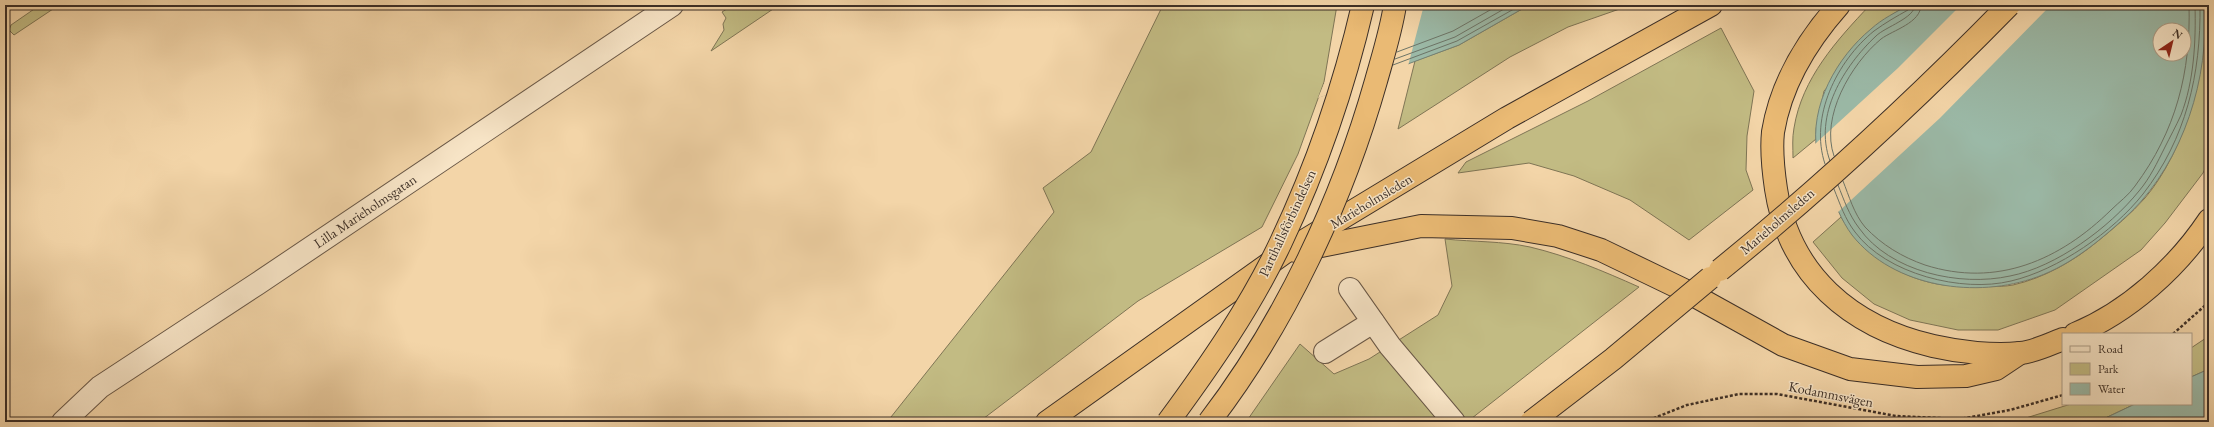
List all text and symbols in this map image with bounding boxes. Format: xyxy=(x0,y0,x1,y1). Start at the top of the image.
north arrow xyxy=(2152,22,2192,62)
text: N xyxy=(2170,26,2185,42)
street label: Partihallsförbindelsen xyxy=(1254,166,1320,279)
street label: Marieholmsleden xyxy=(1327,169,1416,233)
street label: Lilla Marieholmsgatan xyxy=(310,170,420,252)
street label: Marieholmsleden xyxy=(1736,183,1818,258)
legend xyxy=(2062,333,2192,405)
text: Road xyxy=(2098,341,2124,357)
text: Park xyxy=(2098,361,2119,377)
street label: Kodammsvägen xyxy=(1787,377,1875,411)
text: Water xyxy=(2098,381,2125,397)

